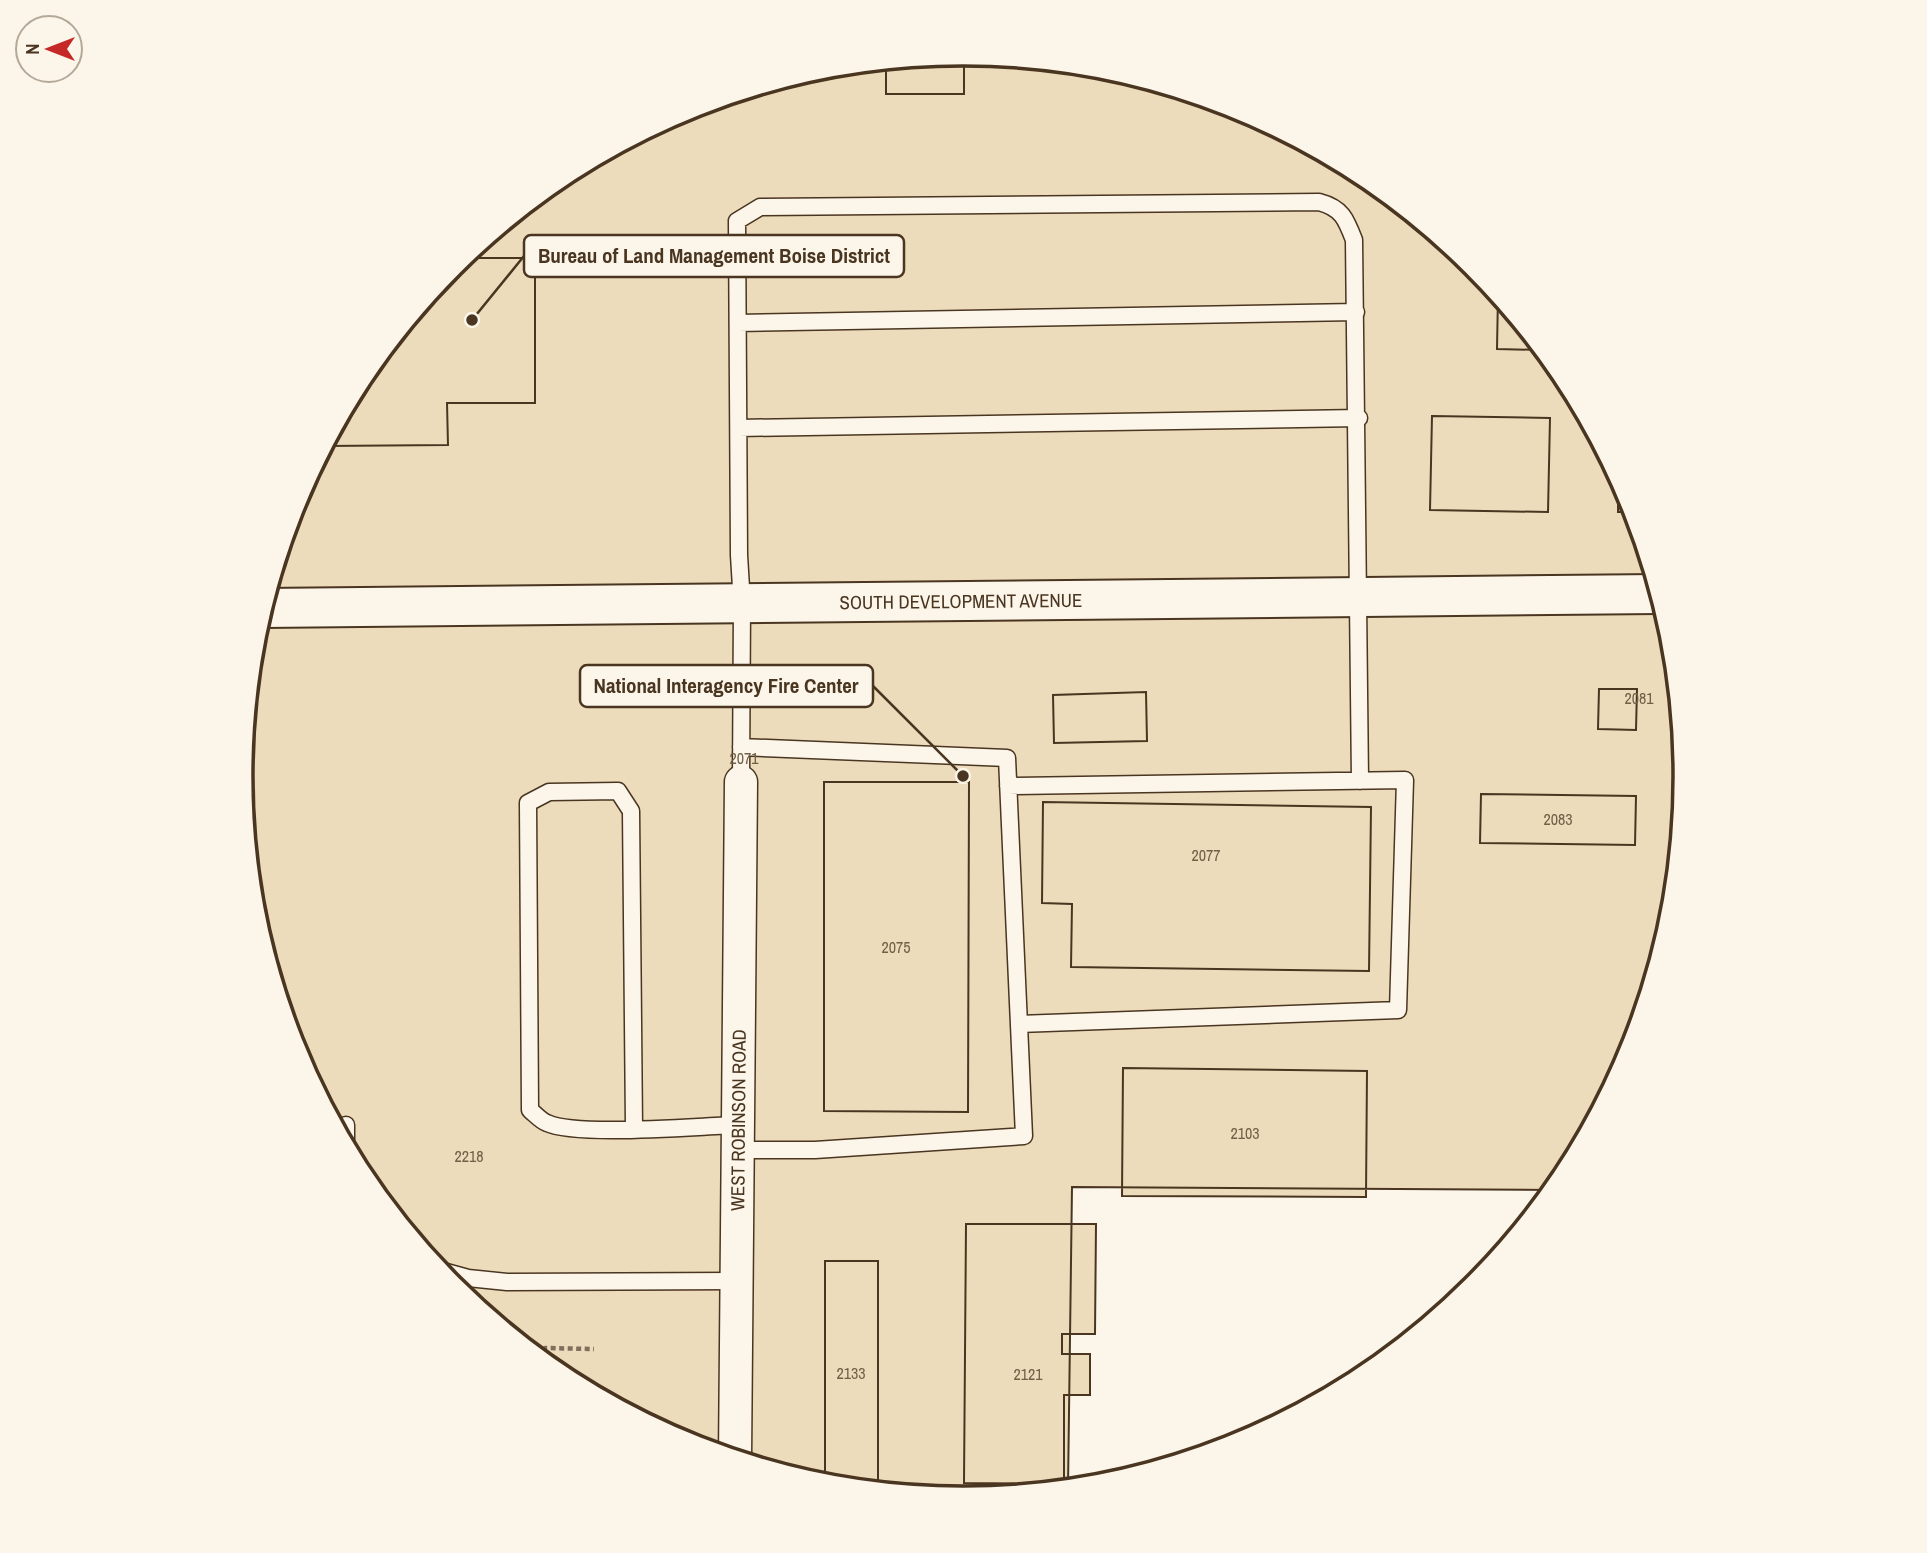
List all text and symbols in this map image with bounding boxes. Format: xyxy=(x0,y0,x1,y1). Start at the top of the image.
north arrow xyxy=(14,14,84,84)
text: N xyxy=(19,43,45,55)
callout: Bureau of Land Management Boise District xyxy=(524,235,904,277)
text: Bureau of Land Management Boise District xyxy=(538,241,890,270)
street label: SOUTH DEVELOPMENT AVENUE xyxy=(839,587,1083,615)
callout: National Interagency Fire Center xyxy=(580,665,873,707)
text: National Interagency Fire Center xyxy=(593,671,859,700)
house number: 2081 xyxy=(1624,687,1654,709)
house number: 2071 xyxy=(729,747,759,769)
house number: 2083 xyxy=(1543,808,1573,830)
house number: 2077 xyxy=(1191,844,1221,866)
house number: 2075 xyxy=(881,936,911,958)
street label: WEST ROBINSON ROAD xyxy=(724,1029,752,1211)
house number: 2103 xyxy=(1230,1122,1260,1144)
house number: 2218 xyxy=(454,1145,484,1167)
house number: 2133 xyxy=(836,1362,866,1384)
house number: 2121 xyxy=(1013,1363,1043,1385)

